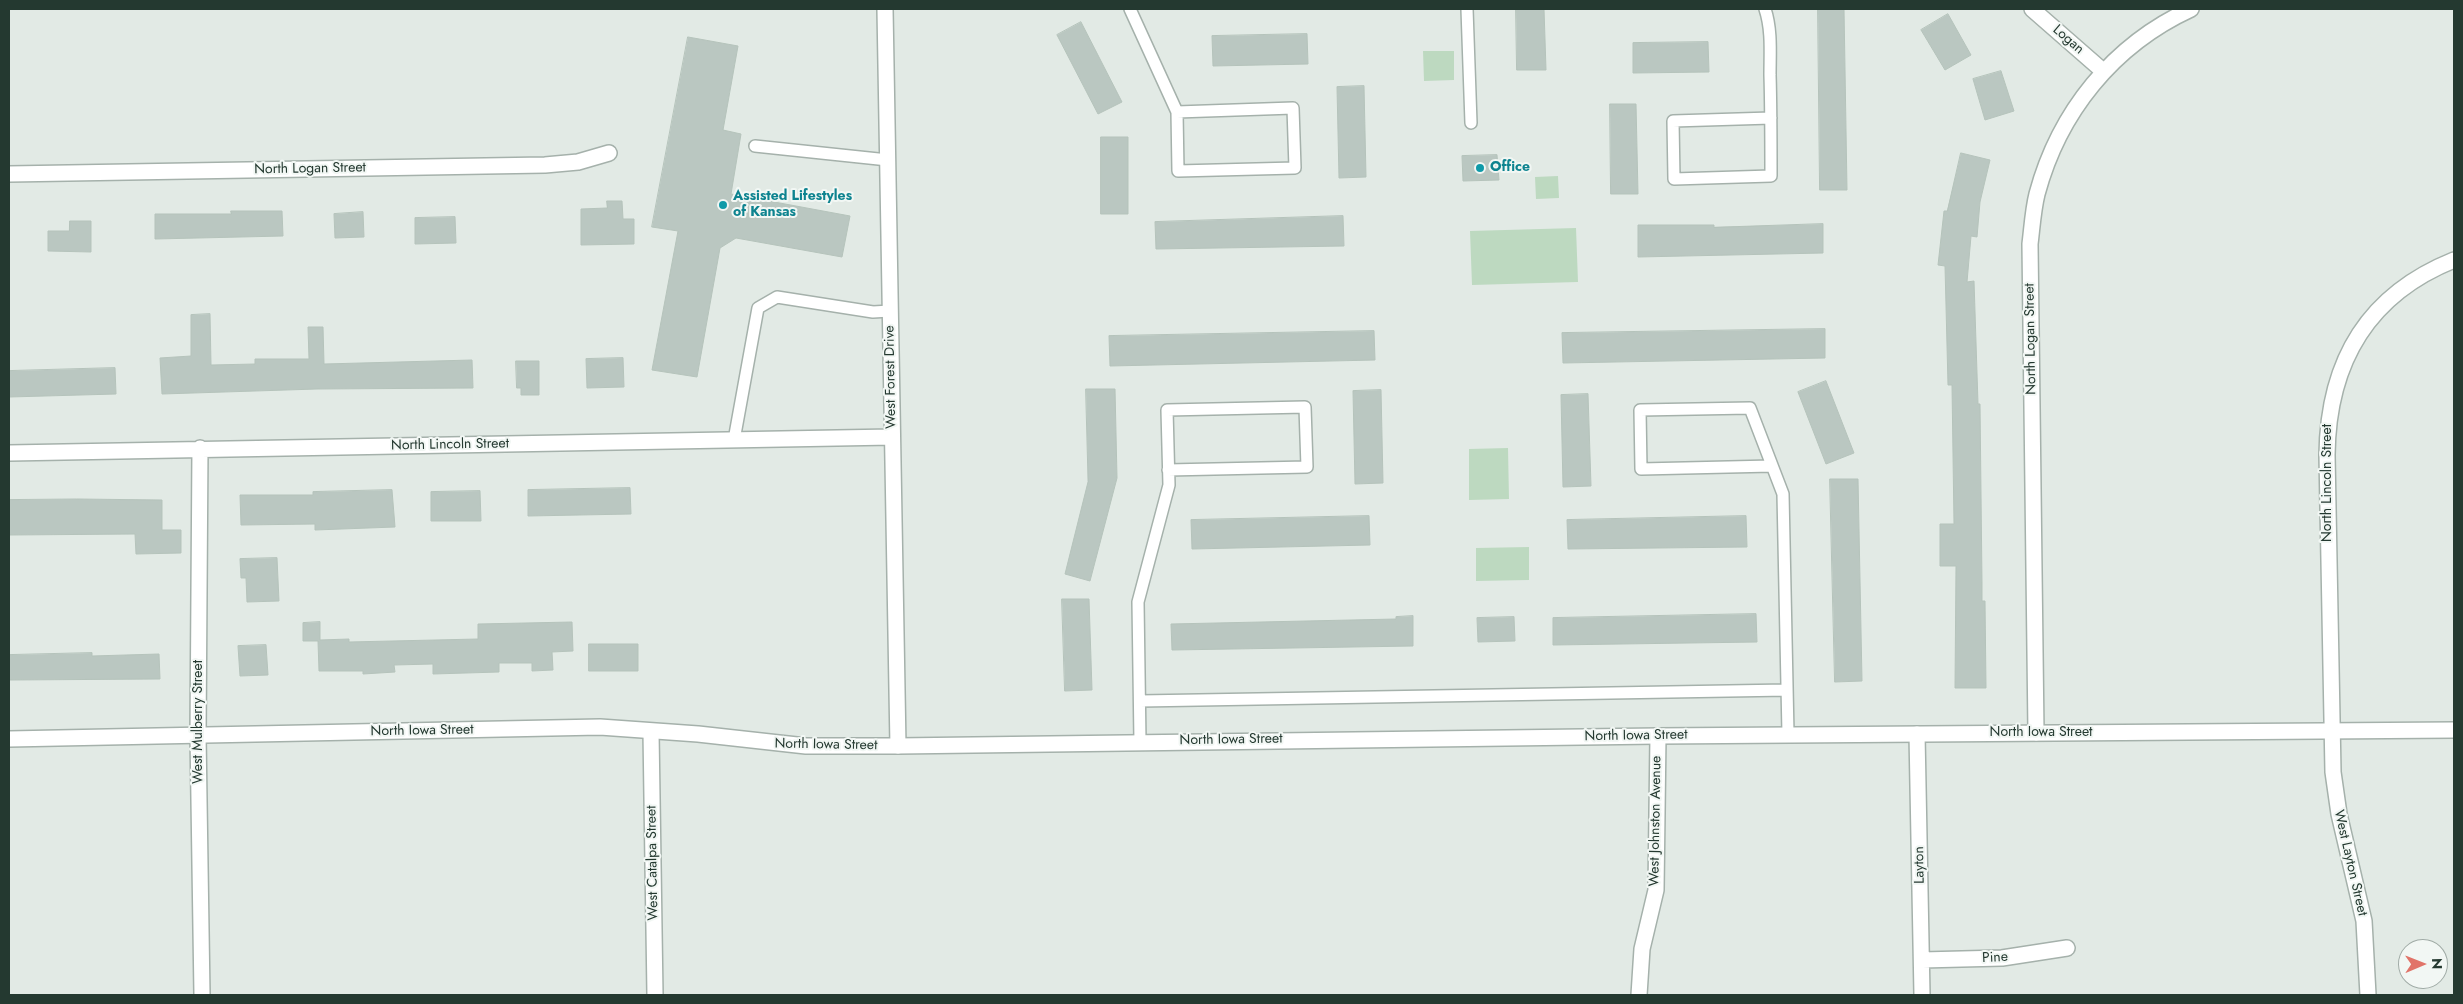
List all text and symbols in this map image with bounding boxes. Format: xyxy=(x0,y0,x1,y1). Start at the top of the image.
street label: Logan xyxy=(2049,22,2087,58)
street label: North Logan Street xyxy=(254,160,366,178)
place label: Office xyxy=(1490,160,1530,176)
marker: Office xyxy=(1474,162,1486,174)
place label: Assisted Lifestyles of Kansas xyxy=(733,189,852,222)
marker: Assisted Lifestyles of Kansas xyxy=(717,199,729,211)
street label: North Logan Street xyxy=(2022,283,2040,395)
street label: West Forest Drive xyxy=(882,325,900,429)
street label: North Lincoln Street xyxy=(2320,424,2336,542)
street label: North Lincoln Street xyxy=(391,436,509,454)
street label: West Mulberry Street xyxy=(191,660,207,784)
street label: North Iowa Street xyxy=(370,722,474,740)
street label: North Iowa Street xyxy=(1990,725,2092,741)
street label: North Iowa Street xyxy=(1584,727,1688,745)
street label: North Iowa Street xyxy=(1179,731,1283,749)
street label: North Iowa Street xyxy=(774,736,878,754)
street label: West Johnston Avenue xyxy=(1646,756,1666,886)
street label: West Catalpa Street xyxy=(644,805,662,921)
street label: West Layton Street xyxy=(2330,808,2370,918)
street label: Layton xyxy=(1911,846,1929,884)
north arrow xyxy=(2398,939,2448,989)
street label: Pine xyxy=(1982,949,2008,967)
text: N xyxy=(2427,958,2447,969)

